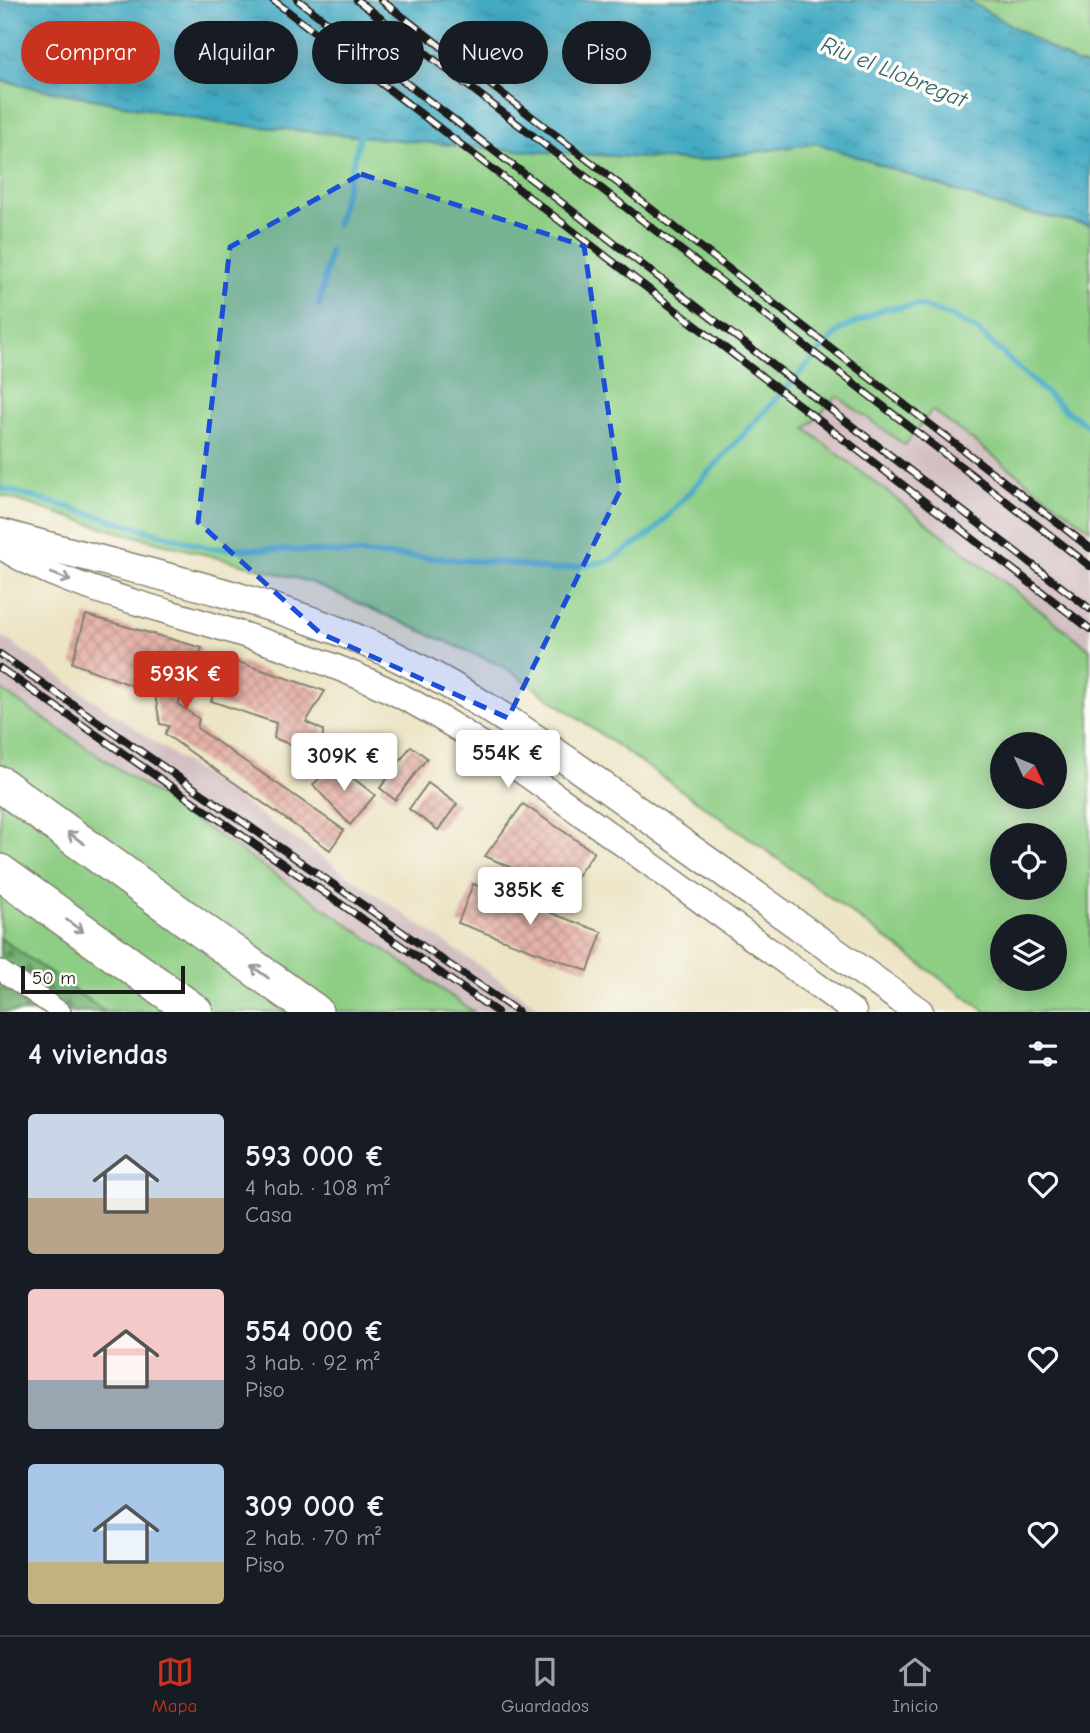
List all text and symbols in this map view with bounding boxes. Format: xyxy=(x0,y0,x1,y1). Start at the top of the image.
chip: Comprar xyxy=(21,21,160,84)
chip: Alquilar xyxy=(174,21,298,84)
chip: Filtros xyxy=(312,21,424,84)
chip: Nuevo xyxy=(438,21,548,84)
chip: Piso xyxy=(562,21,651,84)
water label: Riu el Llobregat xyxy=(817,30,972,114)
one-way arrow xyxy=(49,571,71,584)
pin: 593K € xyxy=(129,652,243,711)
text: 593K € xyxy=(150,660,222,687)
pin: 554K € xyxy=(451,730,565,790)
north arrow xyxy=(990,732,1068,808)
map controls xyxy=(990,732,1067,991)
pin: 309K € xyxy=(287,734,401,793)
text: 554K € xyxy=(472,739,544,766)
text: 309K € xyxy=(307,742,381,769)
button: locate xyxy=(990,823,1067,900)
one-way arrow xyxy=(67,831,86,846)
pin: 385K € xyxy=(473,867,587,927)
text: 385K € xyxy=(494,876,566,903)
button: layers xyxy=(990,914,1067,991)
one-way arrow xyxy=(65,919,84,933)
scale bar xyxy=(21,963,186,995)
one-way arrow xyxy=(251,965,270,979)
text: 50 m xyxy=(32,967,76,989)
icon: filters xyxy=(1024,1035,1062,1073)
text: 4 viviendas xyxy=(28,1037,168,1072)
text: 593 000 € xyxy=(245,1139,385,1174)
icon: home xyxy=(84,1142,168,1226)
icon: heart xyxy=(1024,1165,1062,1203)
text: 4 hab. · 108 m² xyxy=(245,1174,390,1201)
text: Casa xyxy=(245,1201,292,1228)
text: 554 000 € xyxy=(245,1314,384,1349)
icon: home xyxy=(84,1317,168,1401)
icon: heart xyxy=(1024,1340,1062,1378)
text: 3 hab. · 92 m² xyxy=(245,1349,380,1376)
text: Piso xyxy=(245,1376,285,1403)
text: 309 000 € xyxy=(245,1489,386,1524)
icon: home xyxy=(84,1492,168,1576)
icon: heart xyxy=(1024,1515,1062,1553)
text: 2 hab. · 70 m² xyxy=(245,1524,381,1551)
text: Piso xyxy=(245,1551,285,1578)
tab: Mapa xyxy=(152,1653,197,1717)
tab: Guardados xyxy=(501,1653,589,1717)
tab: Inicio xyxy=(892,1653,938,1717)

